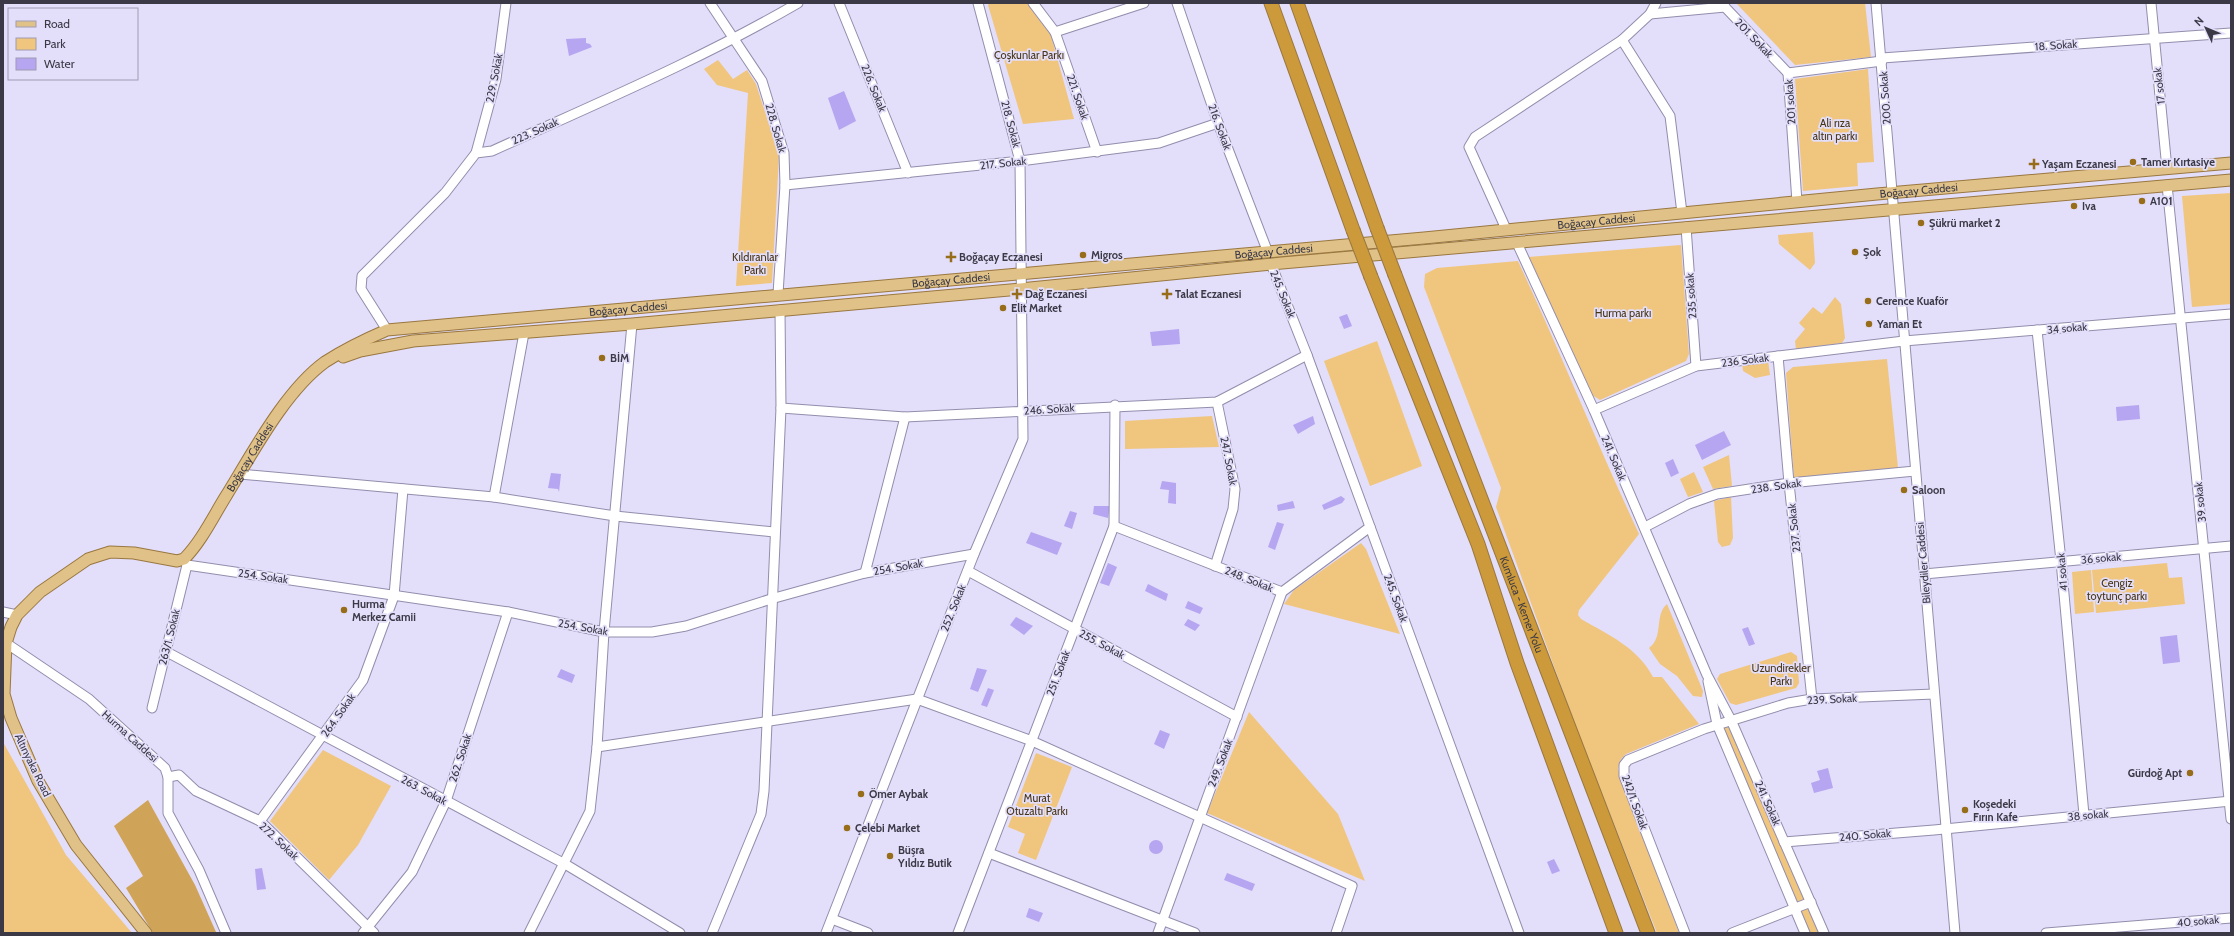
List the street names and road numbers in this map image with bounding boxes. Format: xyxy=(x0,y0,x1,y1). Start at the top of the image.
street label: 201. Sokak xyxy=(1732,15,1776,61)
street label: 18. Sokak xyxy=(2034,37,2078,53)
street label: 229. Sokak xyxy=(482,52,506,104)
street label: 226. Sokak xyxy=(858,62,890,114)
street label: 17 sokak xyxy=(2150,67,2168,105)
street label: 200. Sokak xyxy=(1876,71,1894,125)
street label: 221. Sokak xyxy=(1064,72,1092,122)
street label: 201 sokak xyxy=(1781,79,1799,125)
street label: 218. Sokak xyxy=(998,99,1024,149)
street label: 228. Sokak xyxy=(762,102,790,154)
street label: 216. Sokak xyxy=(1205,102,1235,152)
street label: 223. Sokak xyxy=(509,114,561,148)
street label: 217. Sokak xyxy=(979,154,1027,172)
street label: Boğaçay Caddesi xyxy=(1879,180,1958,201)
street label: Boğaçay Caddesi xyxy=(1557,211,1636,232)
street label: Boğaçay Caddesi xyxy=(1234,241,1313,262)
street label: 245. Sokak xyxy=(1267,268,1299,320)
street label: Boğaçay Caddesi xyxy=(911,270,991,290)
street label: 235 sokak xyxy=(1682,273,1700,319)
street label: Boğaçay Caddesi xyxy=(589,298,668,319)
street label: 34 sokak xyxy=(2046,319,2088,337)
street label: 236 Sokak xyxy=(1720,350,1770,370)
street label: 246. Sokak xyxy=(1023,400,1075,418)
street label: Boğaçay Caddesi xyxy=(223,420,276,494)
street label: 241. Sokak xyxy=(1598,433,1630,483)
street label: 247. Sokak xyxy=(1217,435,1241,487)
street label: 238. Sokak xyxy=(1750,476,1802,496)
street label: 39 sokak xyxy=(2191,481,2209,523)
street label: 237. Sokak xyxy=(1784,503,1804,553)
street label: Bileydiler Caddesi xyxy=(1912,522,1934,604)
street label: 36 sokak xyxy=(2080,549,2122,567)
street label: 41 sokak xyxy=(2053,552,2071,592)
street label: Kumluca - Kemer Yolu xyxy=(1497,554,1547,655)
street label: 254. Sokak xyxy=(872,556,924,578)
street label: 248. Sokak xyxy=(1223,563,1275,595)
street label: 254. Sokak xyxy=(237,566,289,586)
street label: 245. Sokak xyxy=(1381,572,1411,624)
street label: 252. Sokak xyxy=(937,582,969,634)
street label: 263/1. Sokak xyxy=(155,607,183,667)
street label: 254. Sokak xyxy=(557,616,609,638)
street label: 255. Sokak xyxy=(1077,626,1127,662)
street label: 251. Sokak xyxy=(1043,648,1073,698)
street label: 264. Sokak xyxy=(318,690,358,740)
street label: 239. Sokak xyxy=(1807,691,1857,707)
street label: Hurma Caddesi xyxy=(99,707,161,765)
street label: Altınyaka Road xyxy=(12,731,54,799)
street label: 262. Sokak xyxy=(446,732,474,784)
street label: 249. Sokak xyxy=(1204,737,1236,789)
street label: 263. Sokak xyxy=(399,772,450,808)
street label: 242/1. Sokak xyxy=(1619,773,1651,831)
street label: 241. Sokak xyxy=(1752,778,1784,828)
street label: 38 sokak xyxy=(2067,806,2109,824)
street label: 272. Sokak xyxy=(256,819,302,863)
street label: 240. Sokak xyxy=(1839,826,1892,844)
street label: 40 sokak xyxy=(2176,912,2220,930)

